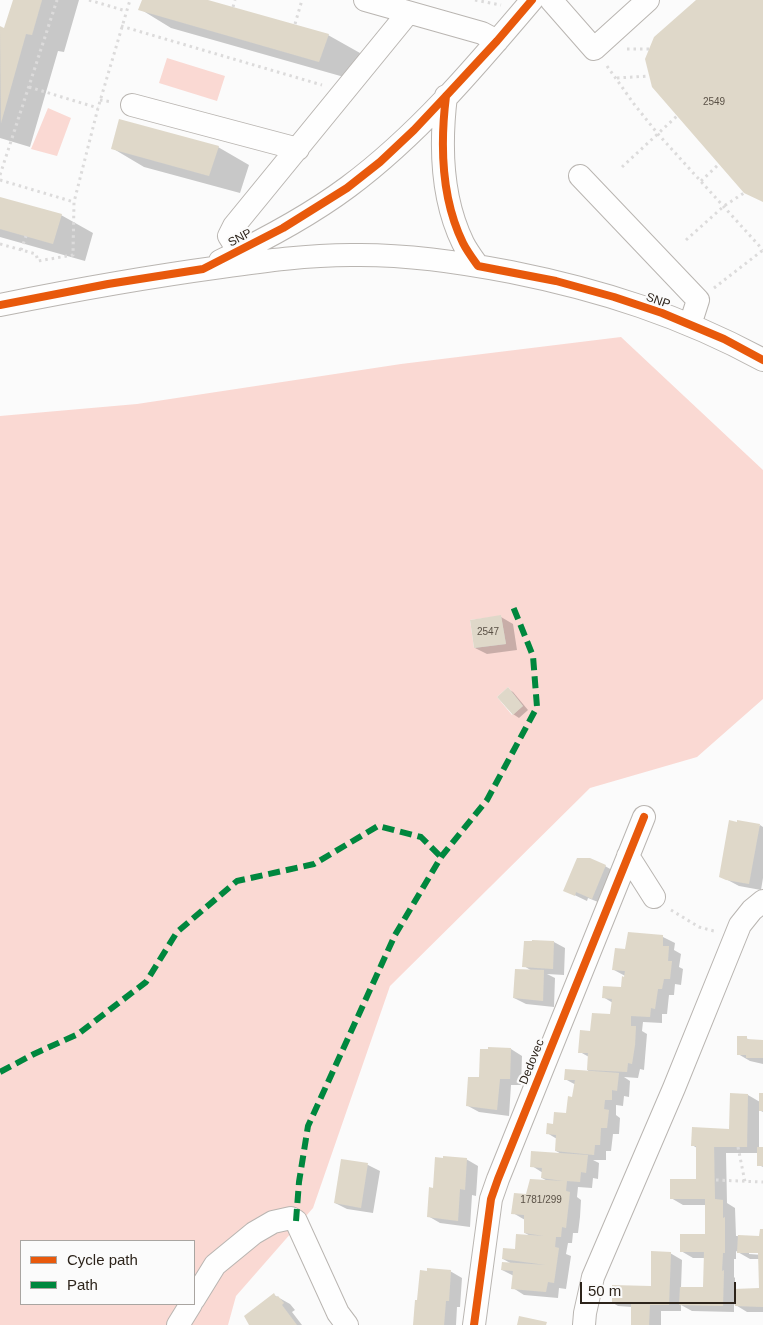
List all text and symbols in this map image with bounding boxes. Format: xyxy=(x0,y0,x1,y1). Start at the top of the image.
house number: 2549 xyxy=(703,96,725,108)
street label: SNP xyxy=(226,226,254,250)
street label: SNP xyxy=(644,290,672,312)
house number: 2547 xyxy=(477,626,499,638)
street label: Dedovec xyxy=(516,1037,548,1087)
house number: 1781/299 xyxy=(520,1194,562,1206)
legend xyxy=(20,1240,195,1305)
text: Cycle path xyxy=(67,1251,138,1268)
scale bar xyxy=(583,1272,739,1304)
text: Path xyxy=(67,1276,98,1293)
text: 50 m xyxy=(588,1282,621,1299)

